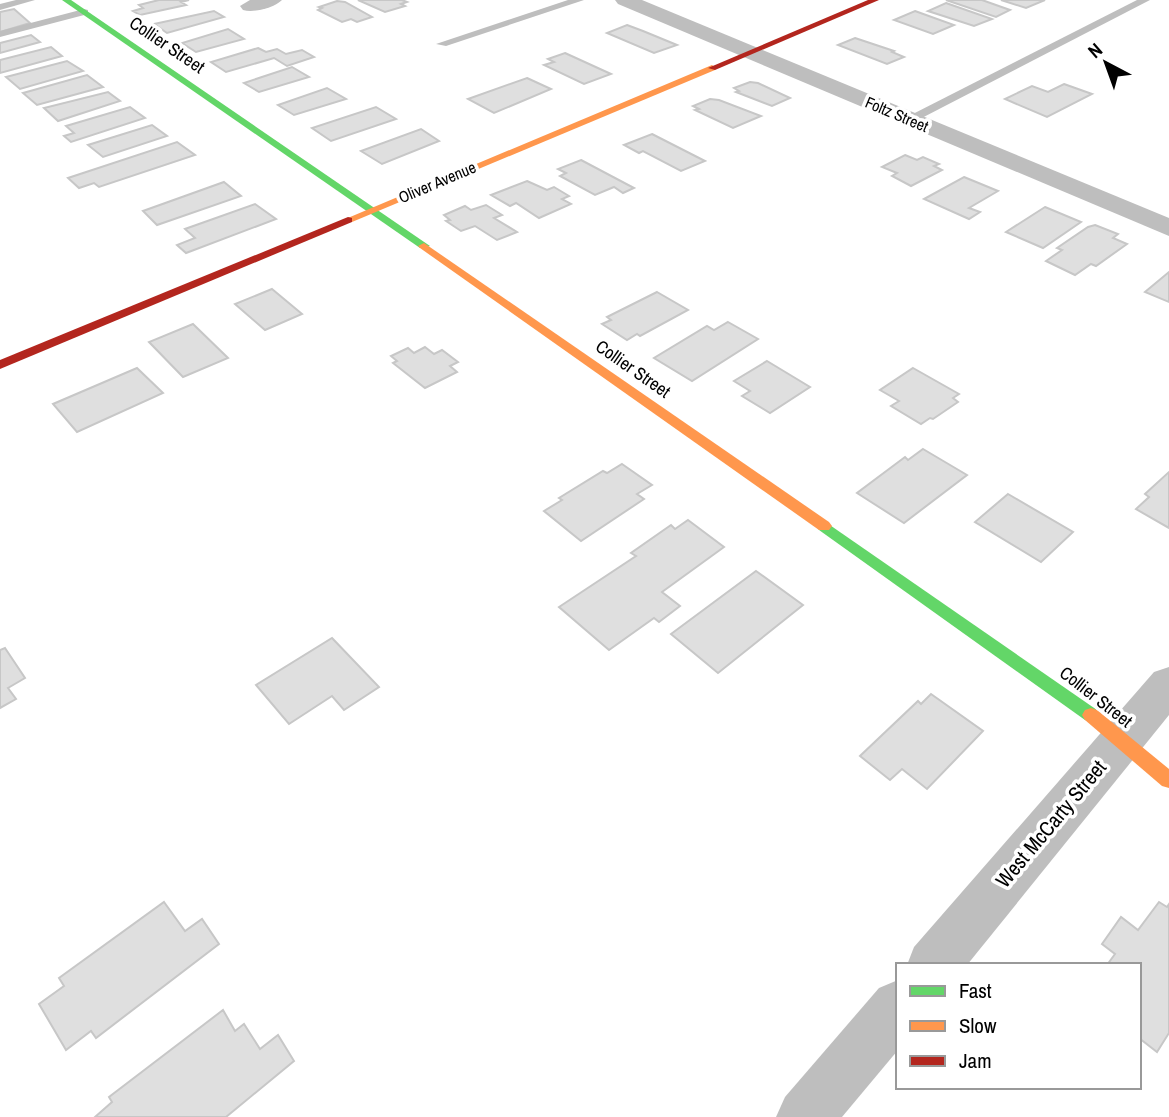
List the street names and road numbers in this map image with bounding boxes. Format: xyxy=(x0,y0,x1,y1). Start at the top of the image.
street label: Collier Street xyxy=(125,10,210,79)
street label: Foltz Street xyxy=(862,91,932,137)
street label: Oliver Avenue xyxy=(395,156,479,208)
street label: Collier Street xyxy=(591,334,676,404)
street label: Collier Street xyxy=(1055,660,1138,733)
street label: West McCarty Street xyxy=(989,753,1113,894)

